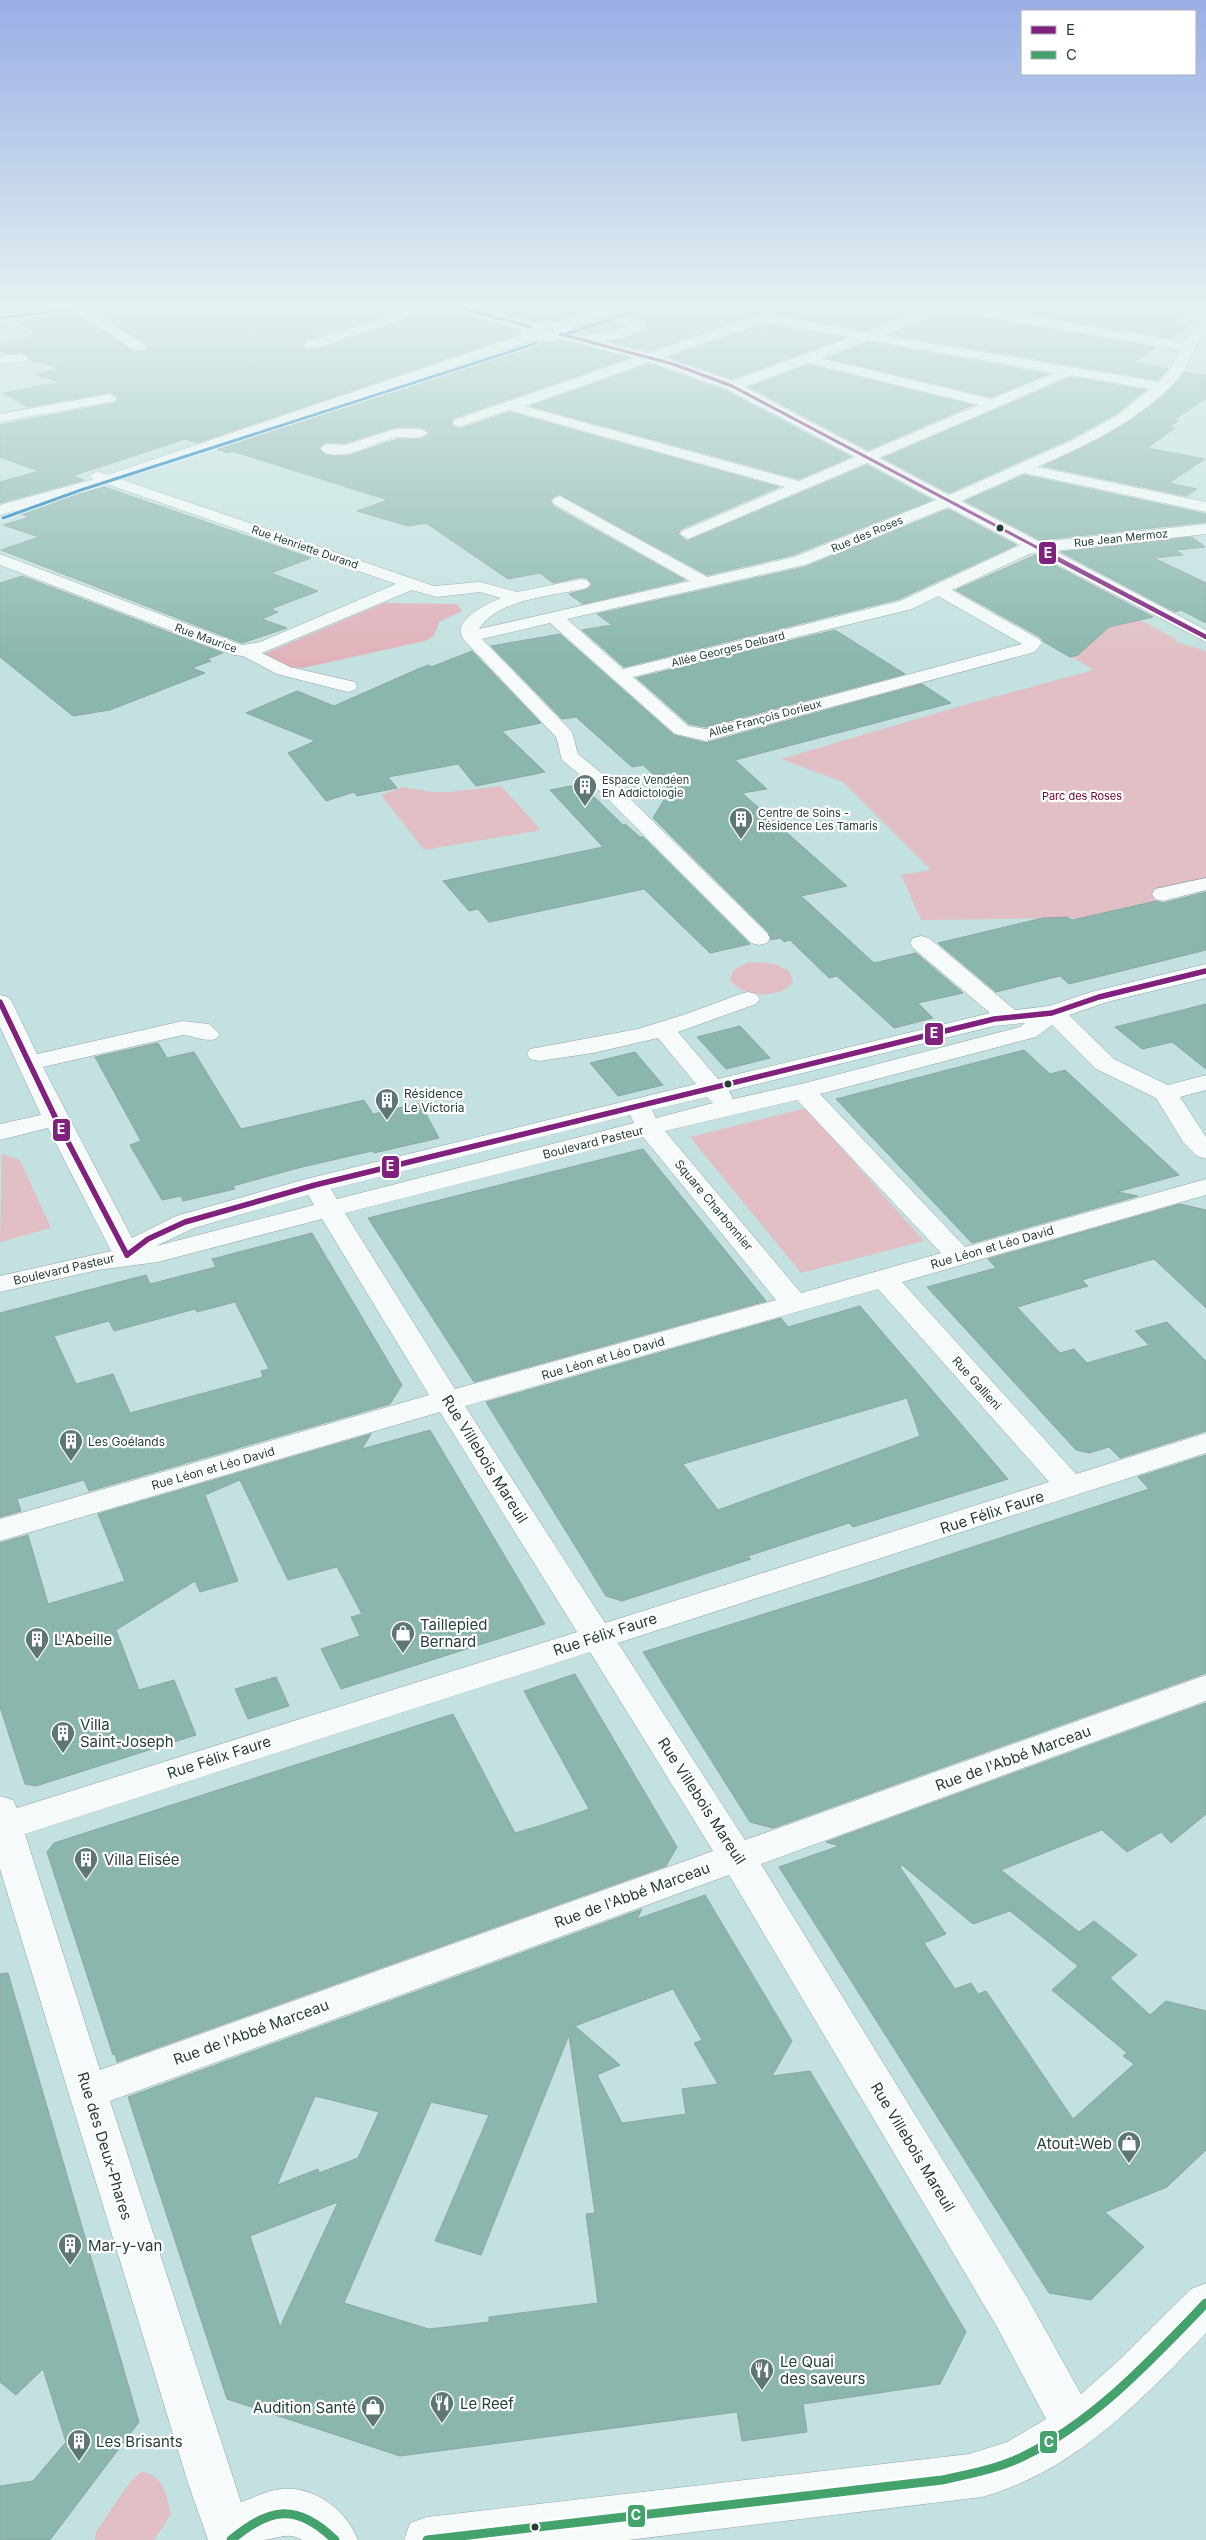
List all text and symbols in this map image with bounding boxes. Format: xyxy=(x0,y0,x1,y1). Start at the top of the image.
legend xyxy=(1021,10,1196,75)
text: E xyxy=(1066,20,1075,39)
text: C xyxy=(1066,45,1077,64)
street label: Rue des Roses xyxy=(829,513,905,555)
street label: Rue Henriette Durand xyxy=(250,522,360,572)
unlabelled marker xyxy=(995,523,1005,533)
street label: Rue Jean Mermoz xyxy=(1073,526,1169,550)
line badge: E xyxy=(1038,541,1057,565)
text: E xyxy=(1044,544,1052,561)
street label: Rue Maurice xyxy=(173,620,239,656)
street label: Allée Georges Delbard xyxy=(670,628,786,670)
street label: Allée François Dorieux xyxy=(707,696,823,740)
building icon: Espace Vendéen En Addictologie xyxy=(572,773,598,807)
place label: Espace Vendéen En Addictologie xyxy=(602,773,689,800)
park label: Parc des Roses xyxy=(1042,789,1122,803)
building icon: Centre de Soins - Résidence Les Tamaris xyxy=(728,806,754,840)
place label: Centre de Soins - Résidence Les Tamaris xyxy=(758,806,878,833)
line badge: E xyxy=(924,1022,944,1046)
text: E xyxy=(930,1024,938,1041)
unlabelled marker xyxy=(723,1079,733,1089)
place label: Résidence Le Victoria xyxy=(404,1086,465,1115)
building icon: Résidence Le Victoria xyxy=(374,1087,400,1121)
line badge: E xyxy=(52,1118,71,1142)
text: E xyxy=(57,1120,65,1137)
street label: Boulevard Pasteur xyxy=(541,1122,645,1162)
line badge: E xyxy=(381,1155,400,1179)
text: E xyxy=(386,1157,394,1174)
street label: Square Charbonnier xyxy=(672,1157,757,1254)
street label: Rue Léon et Léo David xyxy=(929,1222,1055,1272)
street label: Boulevard Pasteur xyxy=(12,1250,117,1288)
street label: Rue Léon et Léo David xyxy=(540,1333,666,1383)
street label: Rue Gallieni xyxy=(949,1353,1005,1413)
street label: Rue Villebois Mareuil xyxy=(438,1391,532,1527)
building icon: Les Goélands xyxy=(58,1428,84,1462)
place label: Les Goélands xyxy=(88,1434,165,1449)
street label: Rue Léon et Léo David xyxy=(150,1443,276,1493)
street label: Rue Félix Faure xyxy=(938,1486,1046,1538)
street label: Rue Félix Faure xyxy=(551,1608,659,1660)
place label: Taillepied Bernard xyxy=(420,1615,487,1651)
shop icon: Taillepied Bernard xyxy=(390,1620,416,1654)
building icon: L'Abeille xyxy=(24,1626,50,1660)
place label: L'Abeille xyxy=(54,1630,112,1649)
place label: Villa Saint-Joseph xyxy=(80,1715,174,1751)
building icon: Villa Saint-Joseph xyxy=(50,1720,76,1754)
street label: Rue de l'Abbé Marceau xyxy=(933,1721,1093,1795)
street label: Rue Félix Faure xyxy=(165,1731,273,1783)
street label: Rue Villebois Mareuil xyxy=(654,1734,750,1868)
building icon: Villa Elisée xyxy=(73,1846,99,1880)
place label: Villa Elisée xyxy=(104,1850,180,1869)
street label: Rue de l'Abbé Marceau xyxy=(552,1858,712,1932)
street label: Rue de l'Abbé Marceau xyxy=(171,1995,331,2069)
street label: Rue des Deux-Phares xyxy=(73,2070,137,2222)
street label: Rue Villebois Mareuil xyxy=(867,2079,959,2215)
shop icon: Atout-Web xyxy=(1116,2130,1142,2164)
place label: Atout-Web xyxy=(1037,2134,1112,2153)
building icon: Mar-y-van xyxy=(57,2232,83,2266)
place label: Mar-y-van xyxy=(88,2236,162,2255)
place label: Le Quai des saveurs xyxy=(780,2352,866,2388)
restaurant icon: Le Quai des saveurs xyxy=(749,2357,775,2391)
restaurant icon: Le Reef xyxy=(429,2390,455,2424)
shop icon: Audition Santé xyxy=(360,2394,386,2428)
place label: Le Reef xyxy=(460,2394,514,2413)
place label: Audition Santé xyxy=(253,2398,356,2417)
building icon: Les Brisants xyxy=(66,2428,92,2462)
line badge: C xyxy=(1039,2430,1058,2454)
place label: Les Brisants xyxy=(96,2432,183,2451)
text: C xyxy=(1044,2433,1054,2450)
line badge: C xyxy=(627,2504,646,2528)
text: C xyxy=(631,2506,641,2523)
unlabelled marker xyxy=(530,2522,540,2532)

